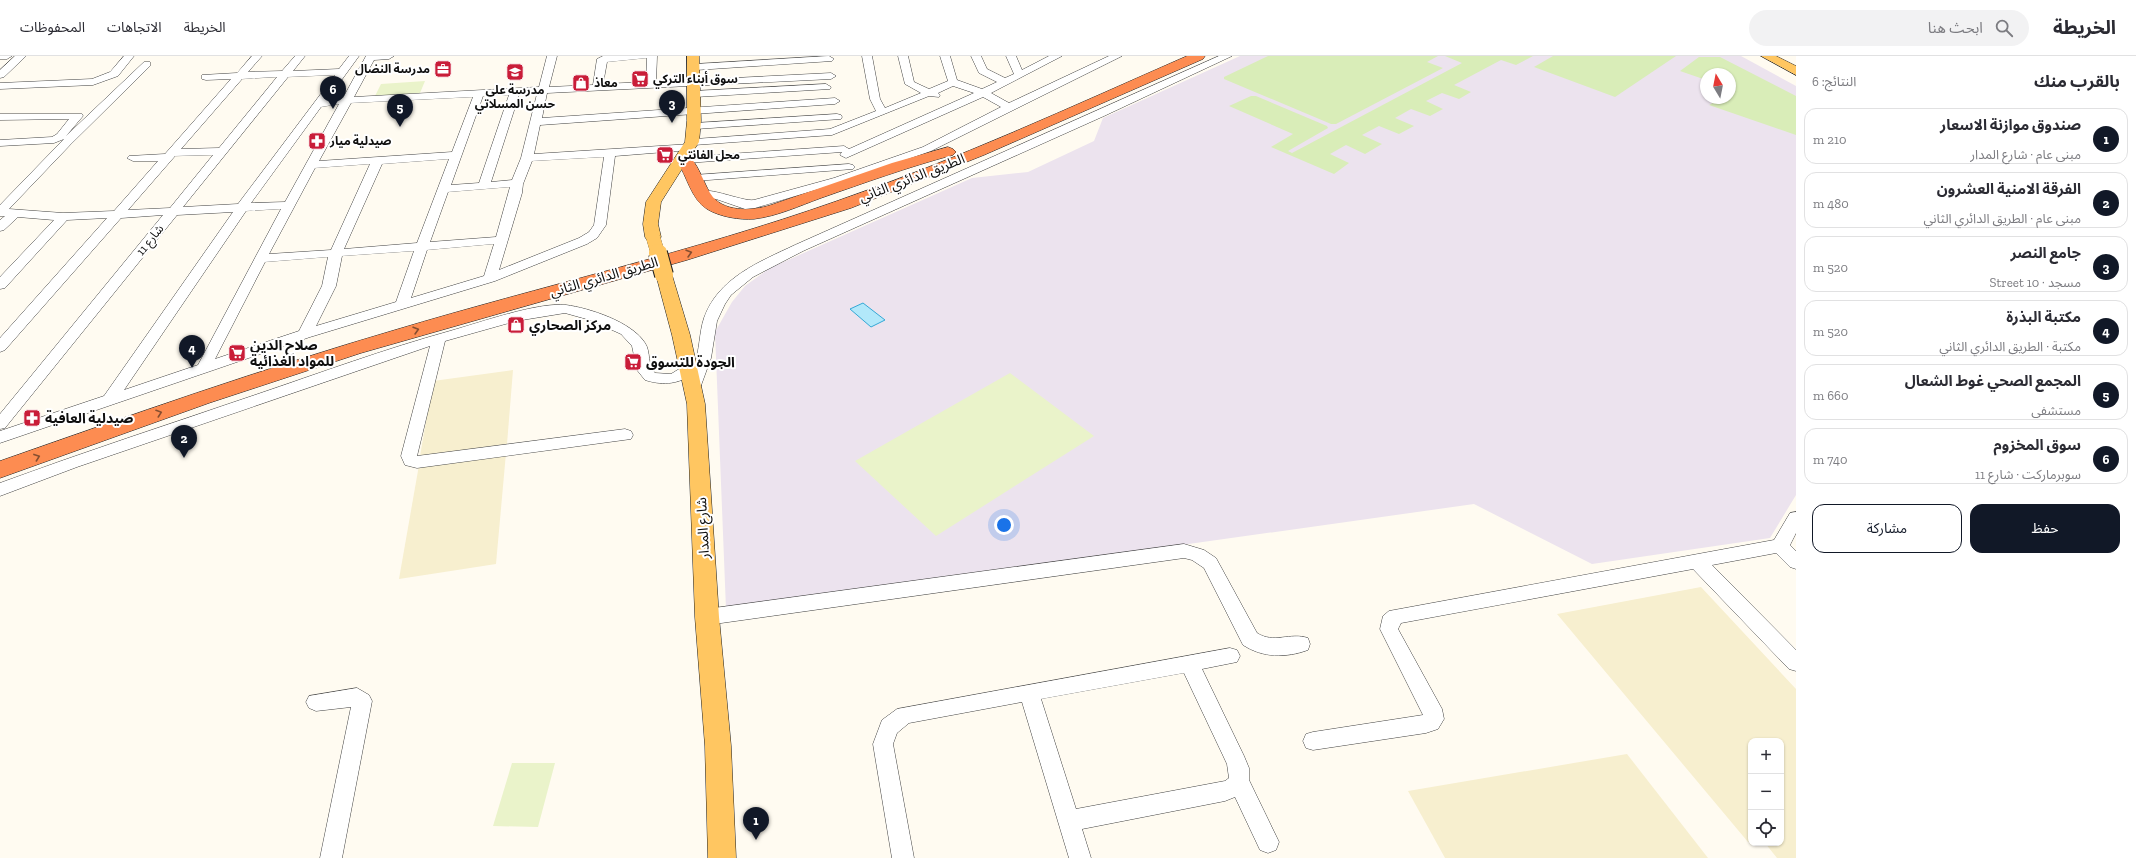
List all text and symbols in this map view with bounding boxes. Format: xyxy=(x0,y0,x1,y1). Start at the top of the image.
search box xyxy=(1749,10,2029,46)
text: الخريطة xyxy=(2053,16,2116,39)
icon: search xyxy=(1993,17,2015,39)
text: المحفوظات xyxy=(20,19,85,36)
text: الاتجاهات xyxy=(107,19,162,36)
text: الخريطة xyxy=(184,19,226,36)
text: ابحث هنا xyxy=(1928,19,1983,37)
office icon: مدرسة النضال xyxy=(433,59,453,79)
place label: مدرسة النضال xyxy=(355,62,430,76)
school or university icon: مدرسة على حسن المسلاتي xyxy=(505,62,525,82)
north arrow xyxy=(1700,68,1736,104)
supermarket icon: سوق أبناء التركي xyxy=(630,69,650,89)
place label: سوق أبناء التركي xyxy=(653,71,738,89)
text: بالقرب منك xyxy=(2034,71,2120,91)
shop icon: معاذ xyxy=(571,73,591,93)
text: النتائج: 6 xyxy=(1812,74,1856,89)
pin: 6 xyxy=(320,76,346,109)
place label: معاذ xyxy=(594,76,618,90)
place label: مدرسة على حسن المسلاتي xyxy=(475,83,556,114)
pin: 3 xyxy=(659,90,685,123)
pin: 5 xyxy=(387,94,413,127)
text: صندوق موازنة الاسعار xyxy=(1940,116,2081,134)
pharmacy icon: صيدلية ميار xyxy=(307,131,327,151)
text: 210 m xyxy=(1813,132,1846,147)
text: 1 xyxy=(2103,132,2109,147)
place label: صيدلية ميار xyxy=(329,134,392,148)
supermarket icon: محل الفانتي xyxy=(655,145,675,165)
text: مبنى عام · شارع المدار xyxy=(1970,147,2081,162)
place label: محل الفانتي xyxy=(678,148,740,165)
street label: الطريق الدائري الثاني xyxy=(857,150,968,208)
text: الفرقة الامنية العشرون xyxy=(1937,180,2081,198)
text: 480 m xyxy=(1813,196,1849,211)
text: 2 xyxy=(2103,196,2110,211)
text: مبنى عام · الطريق الدائري الثاني xyxy=(1923,211,2081,226)
street label: شارع 11 xyxy=(133,222,168,259)
text: جامع النصر xyxy=(2011,244,2081,262)
one-way arrow xyxy=(686,249,692,257)
street label: الطريق الدائري الثاني xyxy=(548,253,661,303)
text: 520 m xyxy=(1813,260,1848,275)
text: 3 xyxy=(2103,260,2109,275)
text: مسجد · 10 Street xyxy=(1989,275,2081,290)
text: مكتبة البذرة xyxy=(2006,308,2081,326)
shop icon: مركز الصحاري xyxy=(506,315,526,335)
place label: مركز الصحاري xyxy=(529,317,611,336)
text: 520 m xyxy=(1813,324,1848,339)
text: 4 xyxy=(2102,324,2110,339)
one-way arrow xyxy=(412,326,419,335)
pin: 4 xyxy=(179,335,205,368)
place label: صلاح الدين للمواد الغذائية xyxy=(250,337,334,370)
text: مكتبة · الطريق الدائري الثاني xyxy=(1939,339,2081,354)
supermarket icon: صلاح الدين للمواد الغذائية xyxy=(227,343,247,363)
supermarket icon: الجودة للتسوق xyxy=(623,352,643,372)
place label: الجودة للتسوق xyxy=(646,354,735,371)
text: المجمع الصحي غوط الشعال xyxy=(1905,372,2081,390)
text: 660 m xyxy=(1813,388,1848,403)
text: 5 xyxy=(2103,388,2109,403)
text: مستشفى xyxy=(2031,403,2081,418)
pharmacy icon: صيدلية العافية xyxy=(22,408,42,428)
one-way arrow xyxy=(155,409,162,418)
place label: صيدلية العافية xyxy=(45,410,134,427)
pin: 2 xyxy=(171,425,197,458)
text: سوق المخزوم xyxy=(1993,436,2081,454)
text: 740 m xyxy=(1813,452,1848,467)
text: 6 xyxy=(2103,452,2109,467)
one-way arrow xyxy=(33,453,40,462)
text: سوبرماركت · شارع 11 xyxy=(1975,467,2081,482)
street label: شارع المدار xyxy=(693,497,715,560)
button: مشاركة xyxy=(1812,504,1962,553)
button: حفظ xyxy=(1970,504,2120,553)
your location xyxy=(994,515,1014,535)
map controls xyxy=(1748,738,1784,846)
button: + xyxy=(1748,738,1784,774)
button: − xyxy=(1748,774,1784,810)
pin: 1 xyxy=(743,807,769,840)
button: locate xyxy=(1748,810,1784,846)

